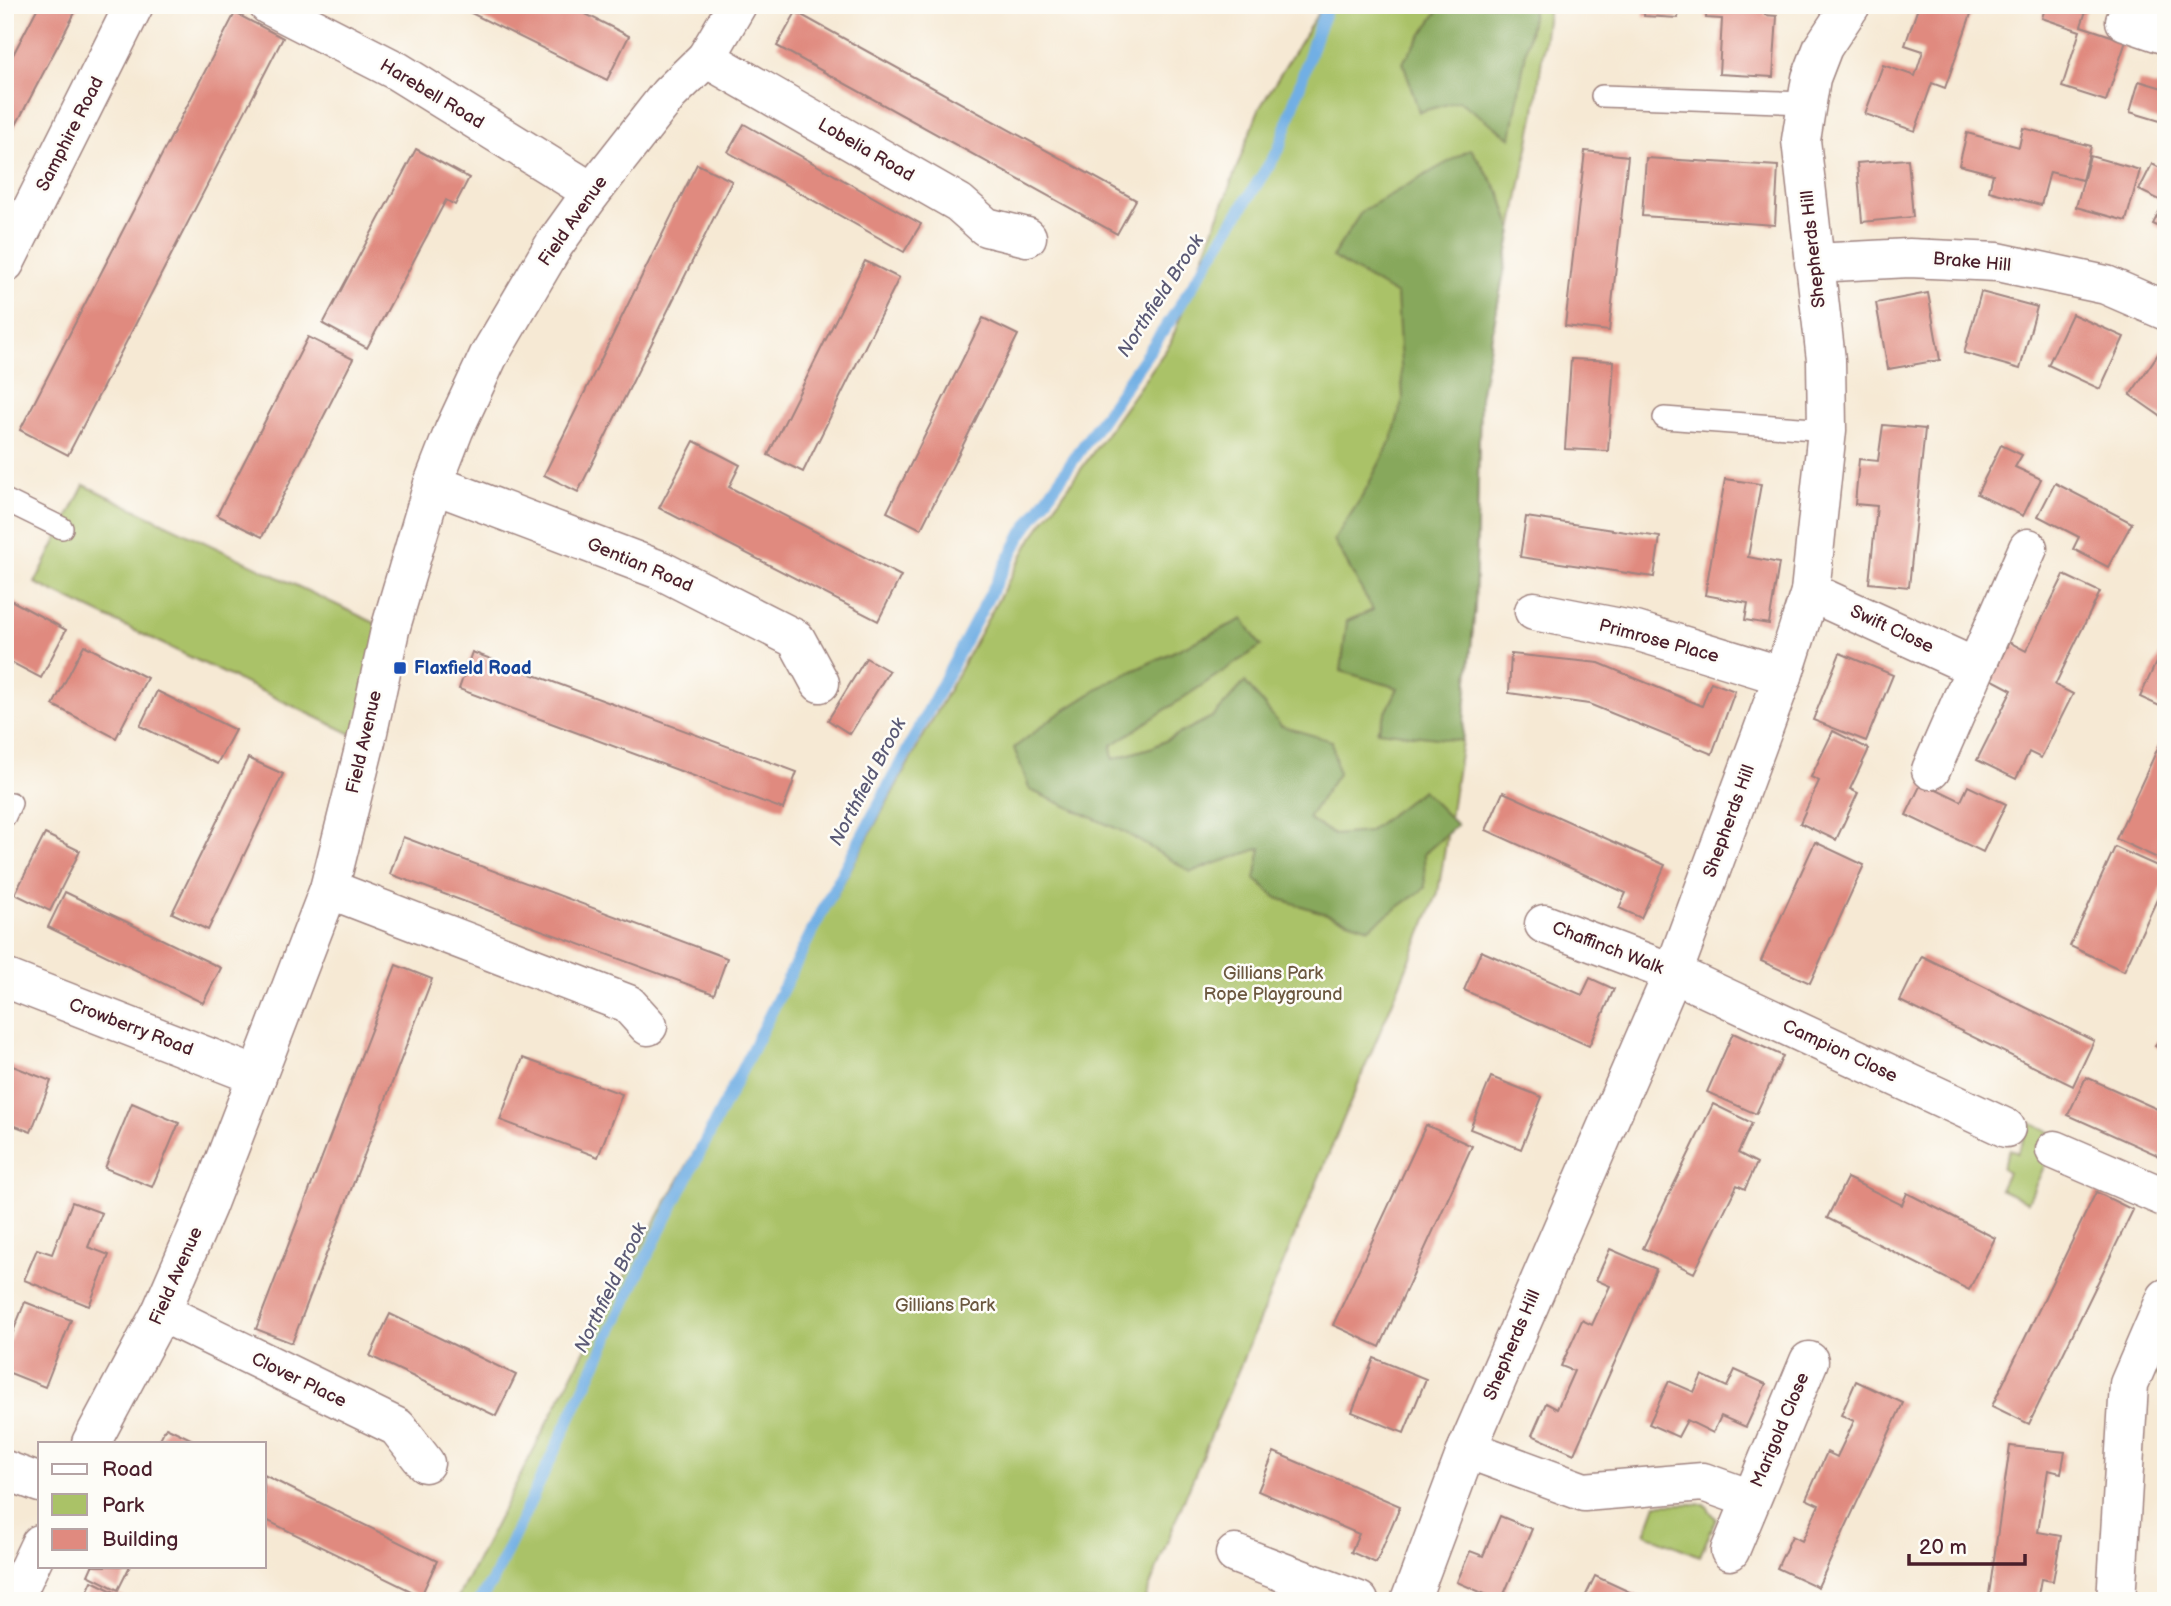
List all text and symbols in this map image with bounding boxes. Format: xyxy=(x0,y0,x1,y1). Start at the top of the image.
street label: Harebell Road xyxy=(376,55,488,133)
street label: Samphire Road xyxy=(32,73,108,195)
street label: Lobelia Road xyxy=(814,114,918,186)
street label: Field Avenue xyxy=(534,172,612,270)
street label: Shepherds Hill xyxy=(1796,189,1830,309)
water label: Northfield Brook xyxy=(1113,230,1210,362)
street label: Brake Hill xyxy=(1932,248,2012,276)
street label: Gentian Road xyxy=(584,533,696,597)
street label: Swift Close xyxy=(1847,601,1937,658)
street label: Primrose Place xyxy=(1597,615,1722,667)
place label: Flaxfield Road xyxy=(414,658,532,679)
marker: Flaxfield Road xyxy=(392,660,408,676)
street label: Field Avenue xyxy=(342,688,386,796)
water label: Northfield Brook xyxy=(825,714,912,850)
street label: Shepherds Hill xyxy=(1699,762,1759,880)
street label: Chaffinch Walk xyxy=(1549,917,1667,979)
park label: Gillians Park Rope Playground xyxy=(1203,963,1343,1005)
street label: Crowberry Road xyxy=(66,994,196,1060)
street label: Campion Close xyxy=(1779,1015,1901,1087)
water label: Northfield Brook xyxy=(570,1219,653,1357)
street label: Field Avenue xyxy=(145,1223,207,1328)
street label: Shepherds Hill xyxy=(1479,1286,1545,1404)
park label: Gillians Park xyxy=(895,1295,995,1316)
street label: Clover Place xyxy=(248,1348,350,1412)
street label: Marigold Close xyxy=(1746,1369,1814,1491)
legend xyxy=(38,1442,266,1568)
text: Road xyxy=(102,1457,153,1482)
text: Park xyxy=(102,1493,145,1518)
scale bar xyxy=(1909,1522,2024,1566)
text: Building xyxy=(102,1527,178,1552)
text: 20 m xyxy=(1919,1535,1967,1560)

